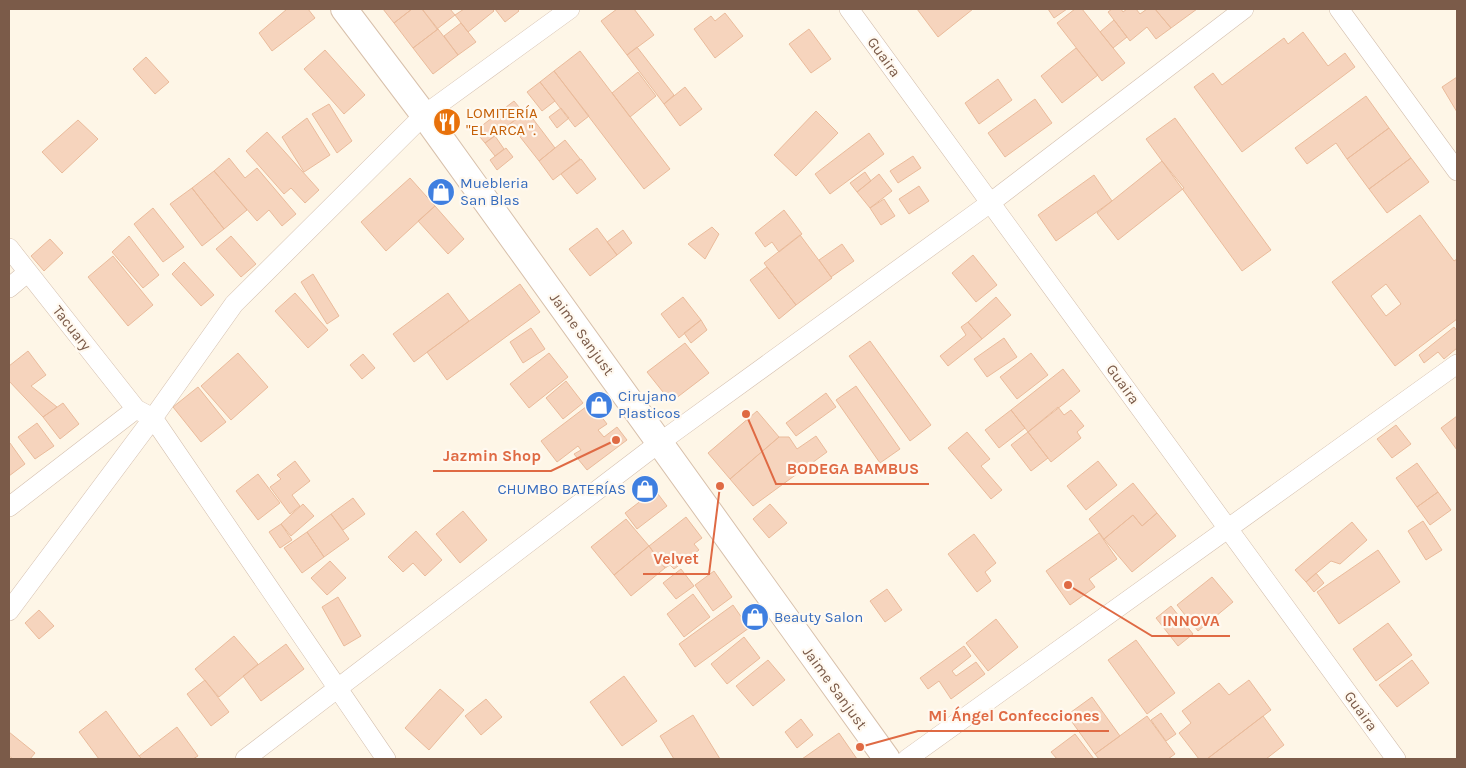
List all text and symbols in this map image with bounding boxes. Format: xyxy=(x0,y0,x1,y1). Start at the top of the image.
street label: Guaira xyxy=(863,33,905,81)
place label: LOMITERÍA "EL ARCA ". xyxy=(466,104,538,139)
restaurant icon: LOMITERÍA "EL ARCA ". xyxy=(432,107,462,137)
place label: Muebleria San Blas xyxy=(460,174,528,209)
shop icon: Muebleria San Blas xyxy=(426,177,456,207)
street label: Jaime Sanjust xyxy=(546,289,618,379)
street label: Tacuary xyxy=(49,302,95,354)
street label: Guaira xyxy=(1102,360,1144,408)
place label: Cirujano Plasticos xyxy=(618,387,681,422)
shop icon: Cirujano Plasticos xyxy=(584,390,614,420)
callout: Jazmin Shop xyxy=(433,440,551,471)
text: Jazmin Shop xyxy=(443,446,541,465)
callout: BODEGA BAMBUS xyxy=(776,453,929,484)
text: BODEGA BAMBUS xyxy=(787,459,919,478)
shop icon: CHUMBO BATERÍAS xyxy=(630,474,660,504)
place label: CHUMBO BATERÍAS xyxy=(497,480,626,498)
callout: Velvet xyxy=(643,543,709,574)
text: Velvet xyxy=(653,549,699,568)
shop icon: Beauty Salon xyxy=(740,602,770,632)
callout: INNOVA xyxy=(1152,605,1230,636)
place label: Beauty Salon xyxy=(774,608,863,626)
text: INNOVA xyxy=(1162,611,1220,630)
street label: Jaime Sanjust xyxy=(799,643,871,733)
street label: Guaira xyxy=(1340,687,1382,735)
callout: Mi Ángel Confecciones xyxy=(918,700,1109,731)
text: Mi Ángel Confecciones xyxy=(928,706,1100,725)

